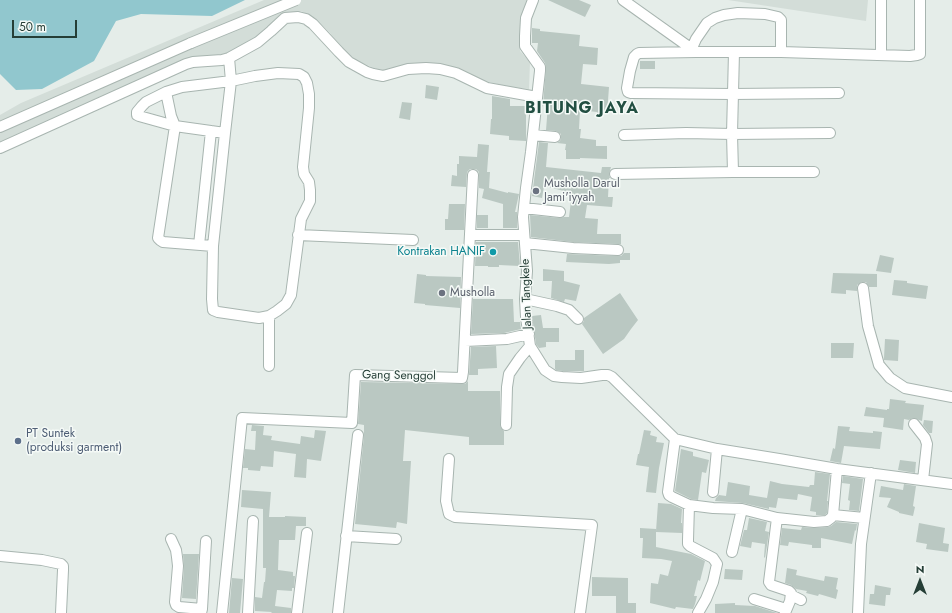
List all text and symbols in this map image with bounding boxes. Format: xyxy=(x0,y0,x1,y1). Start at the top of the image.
scale bar xyxy=(14,12,79,38)
text: 50 m xyxy=(19,18,46,36)
district label: BITUNG JAYA xyxy=(525,99,639,119)
place label: Musholla Darul Jami'iyyah xyxy=(544,177,620,205)
marker: Musholla Darul Jami'iyyah xyxy=(531,186,541,196)
place label: Kontrakan HANIF xyxy=(397,245,485,259)
marker: Kontrakan HANIF xyxy=(488,247,498,257)
street label: Jalan Tangkele xyxy=(519,258,535,330)
place label: Musholla xyxy=(450,286,495,300)
marker: Musholla xyxy=(437,288,447,298)
street label: Gang Senggol xyxy=(362,368,436,384)
place label: PT Suntek (produksi garment) xyxy=(26,427,122,455)
marker: PT Suntek (produksi garment) xyxy=(13,436,23,446)
north arrow xyxy=(900,561,940,601)
text: N xyxy=(916,561,924,577)

